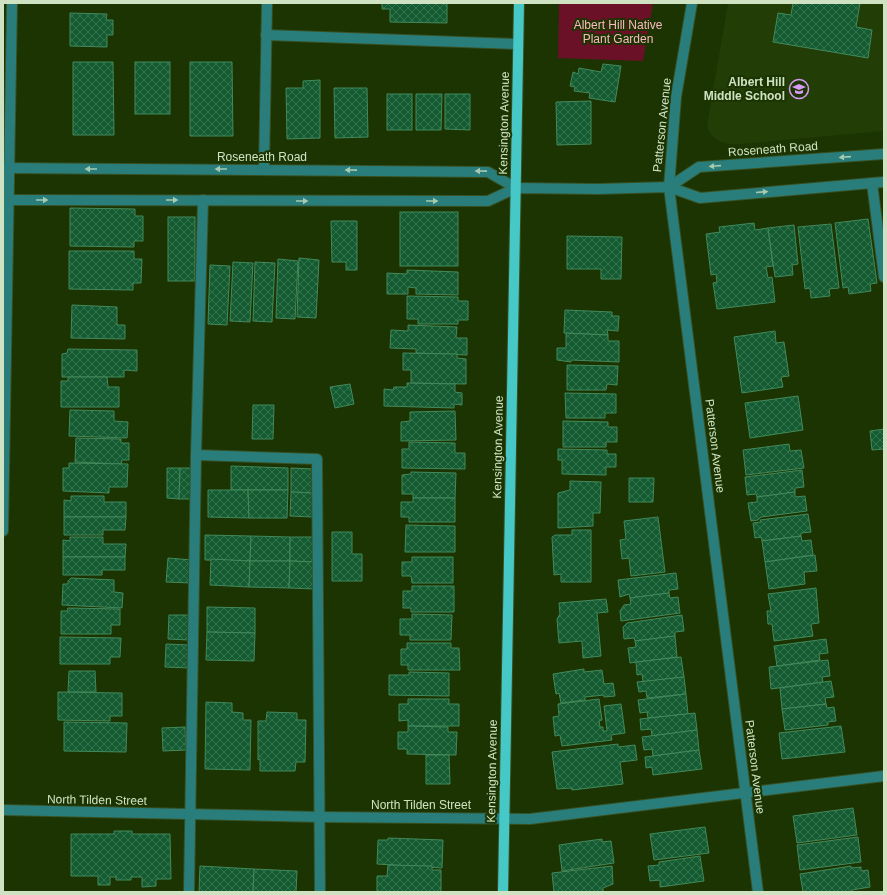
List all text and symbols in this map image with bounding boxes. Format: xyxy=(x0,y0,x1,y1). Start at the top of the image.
park label: Albert Hill Native Plant Garden xyxy=(574,18,663,46)
street label: Kensington Avenue xyxy=(496,71,512,175)
place label: Albert Hill Middle School xyxy=(704,75,785,103)
street label: Patterson Avenue xyxy=(650,77,674,173)
school or university icon: Albert Hill Middle School xyxy=(788,78,810,100)
street label: Roseneath Road xyxy=(728,139,818,159)
street label: Roseneath Road xyxy=(217,150,307,164)
one-way arrow xyxy=(839,153,851,160)
one-way arrow xyxy=(709,162,721,169)
one-way arrow xyxy=(84,166,97,172)
one-way arrow xyxy=(214,166,227,172)
one-way arrow xyxy=(344,167,357,173)
one-way arrow xyxy=(475,168,487,175)
one-way arrow xyxy=(756,189,768,196)
one-way arrow xyxy=(36,197,49,203)
one-way arrow xyxy=(166,197,179,203)
one-way arrow xyxy=(296,198,309,204)
one-way arrow xyxy=(426,198,439,204)
street label: Kensington Avenue xyxy=(490,395,506,499)
street label: Patterson Avenue xyxy=(702,398,728,494)
street label: Kensington Avenue xyxy=(484,719,500,823)
street label: Patterson Avenue xyxy=(742,719,768,815)
street label: North Tilden Street xyxy=(47,792,148,808)
street label: North Tilden Street xyxy=(371,798,472,812)

